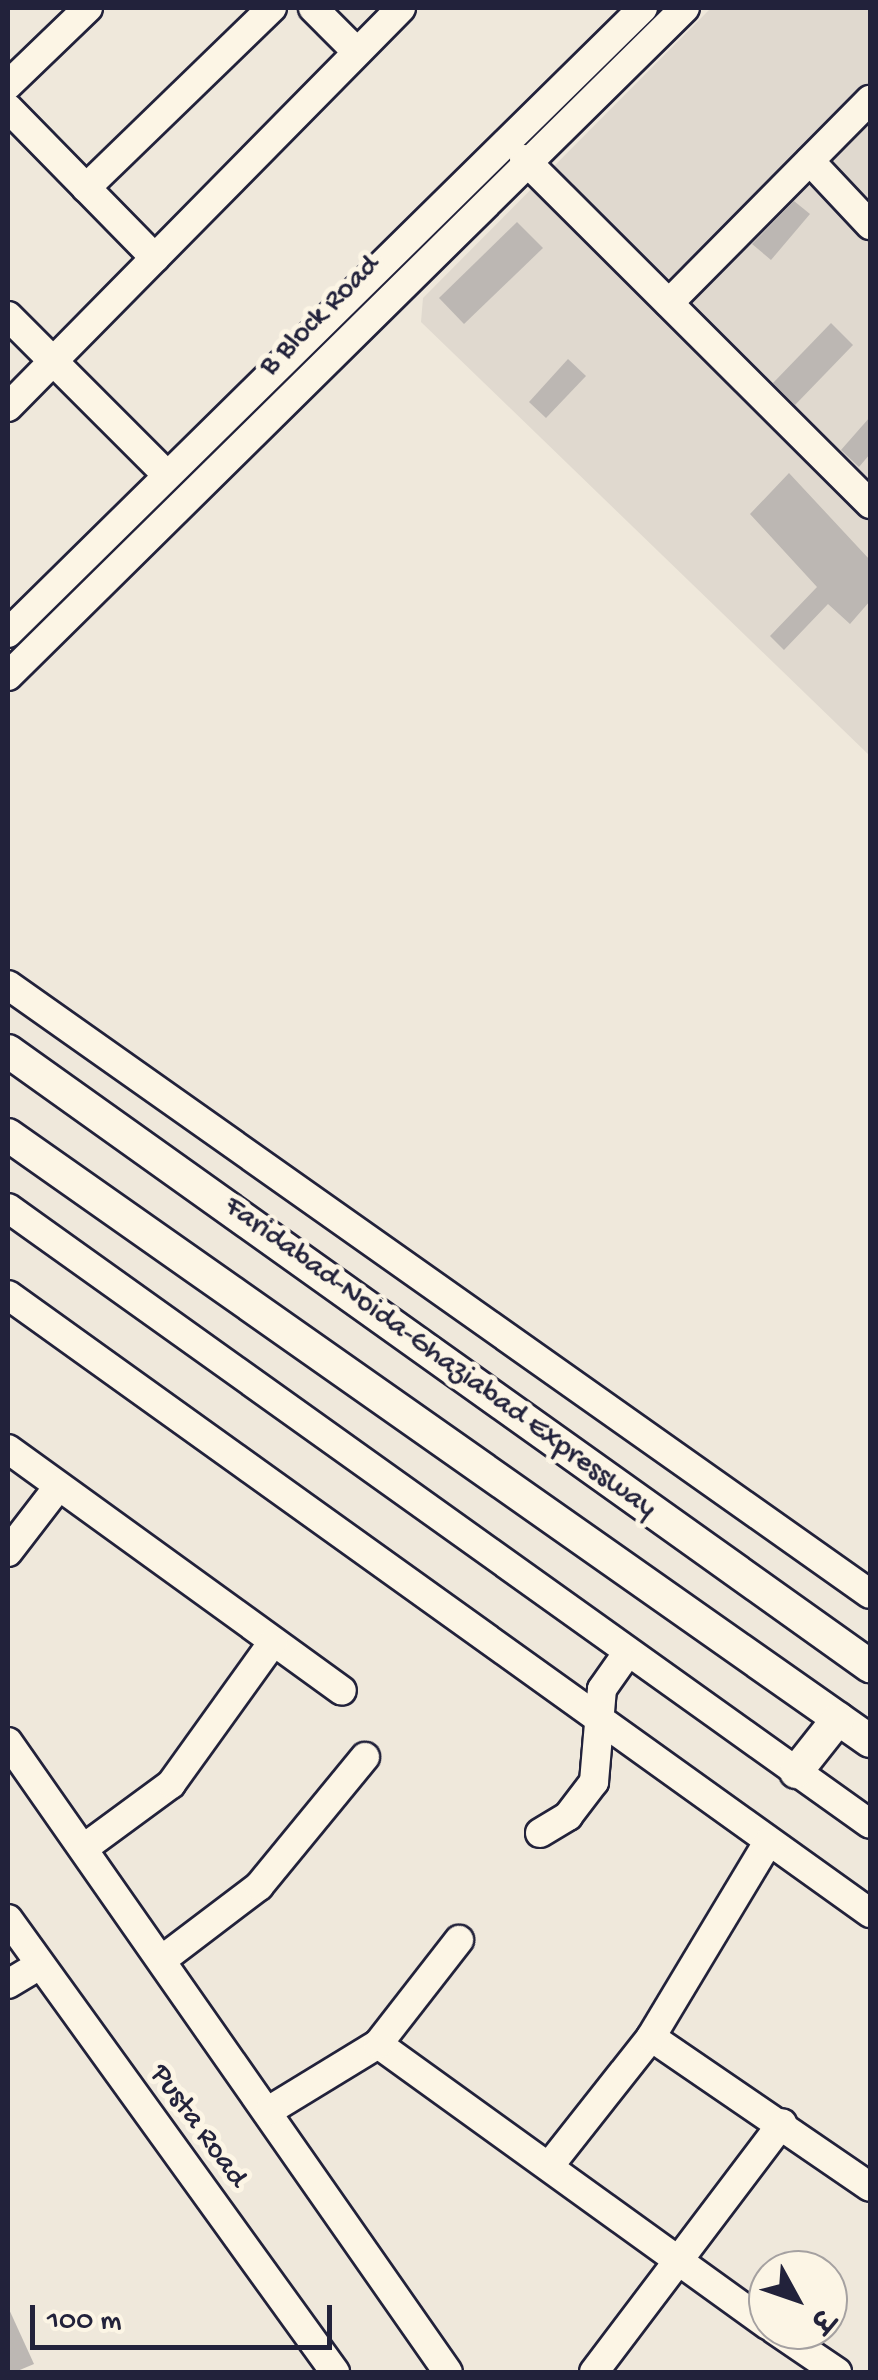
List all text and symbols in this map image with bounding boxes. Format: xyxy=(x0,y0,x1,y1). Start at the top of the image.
street label: B Block Road xyxy=(253,249,389,385)
street label: Faridabad-Noida-Ghaziabad Expressway xyxy=(216,1190,662,1528)
street label: Pusta Road xyxy=(140,2058,254,2196)
north arrow xyxy=(748,2250,848,2350)
scale bar xyxy=(35,2285,338,2347)
text: उ xyxy=(801,2301,838,2336)
text: 100 m xyxy=(47,2305,122,2340)

